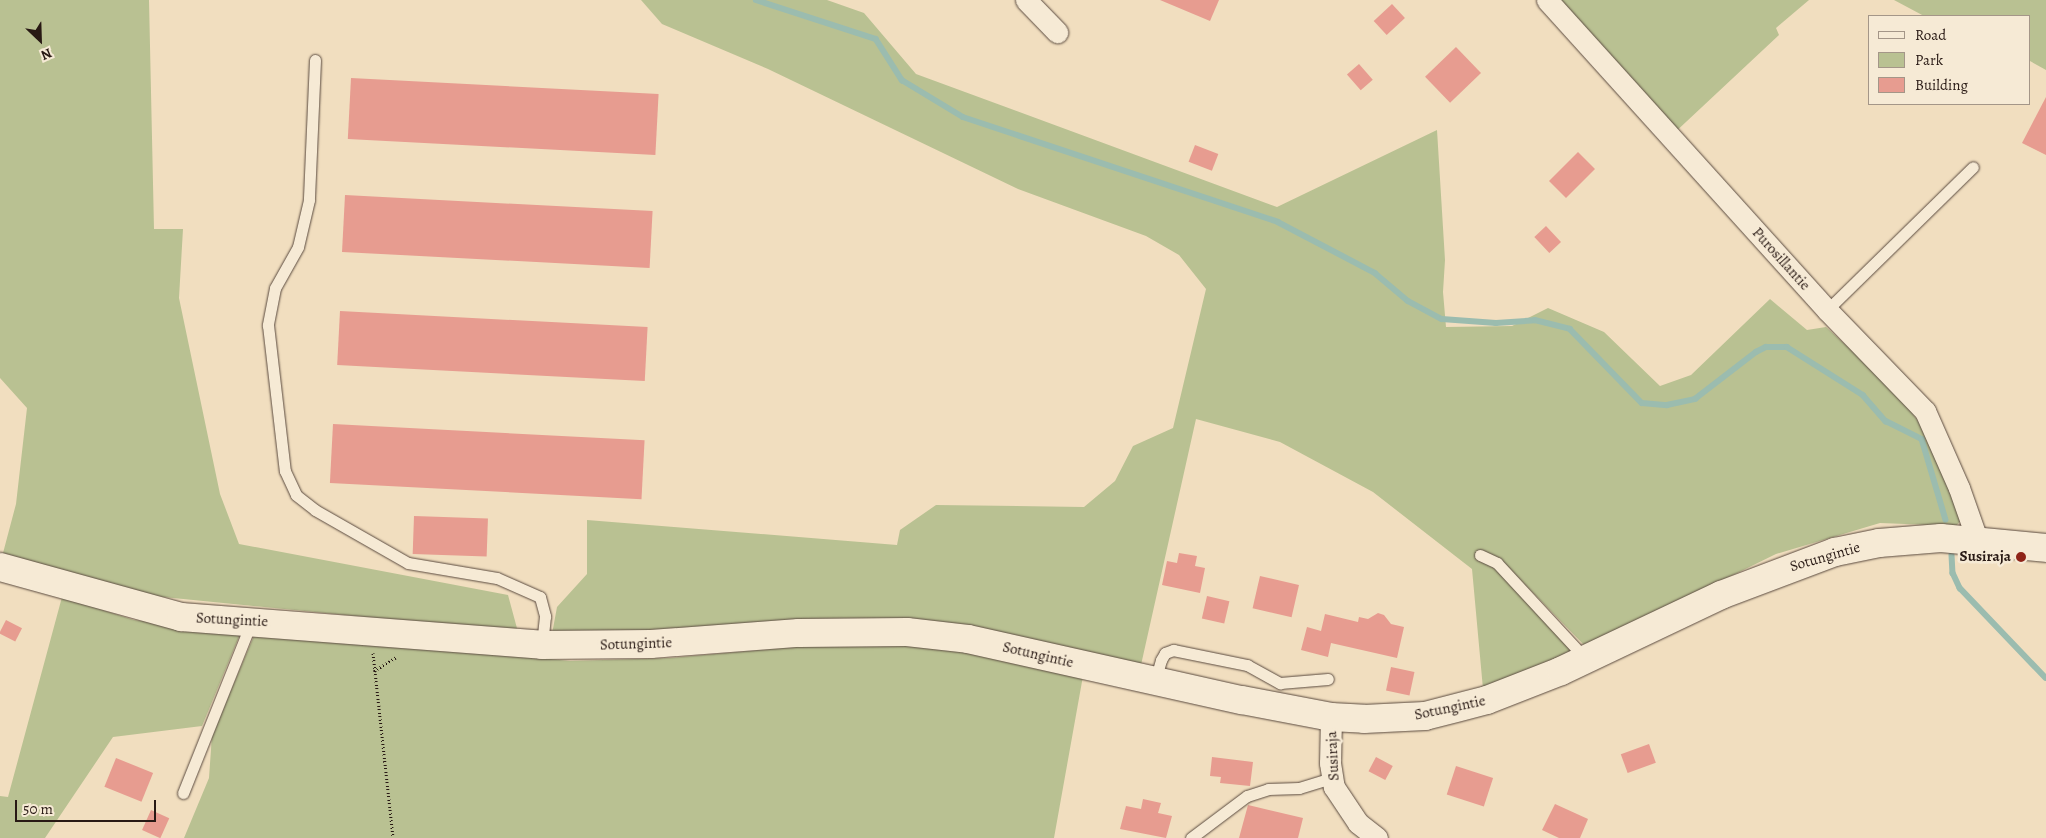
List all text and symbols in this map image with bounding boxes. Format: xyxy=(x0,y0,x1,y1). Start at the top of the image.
north arrow xyxy=(15,15,65,65)
legend xyxy=(1868,15,2031,105)
text: Road xyxy=(1915,25,1946,45)
text: N xyxy=(38,43,55,65)
text: Park xyxy=(1915,50,1943,70)
text: Building xyxy=(1915,75,1968,95)
street label: Purosillantie xyxy=(1748,224,1814,294)
street label: Sotungintie xyxy=(1788,538,1862,576)
place label: Susiraja xyxy=(1960,548,2011,566)
marker: Susiraja xyxy=(2015,551,2027,563)
street label: Sotungintie xyxy=(195,609,269,631)
street label: Sotungintie xyxy=(600,634,672,654)
street label: Sotungintie xyxy=(1001,638,1075,672)
street label: Sotungintie xyxy=(1413,692,1487,724)
street label: Susiraja xyxy=(1323,731,1343,781)
scale bar xyxy=(18,790,159,822)
text: 50 m xyxy=(23,799,53,819)

